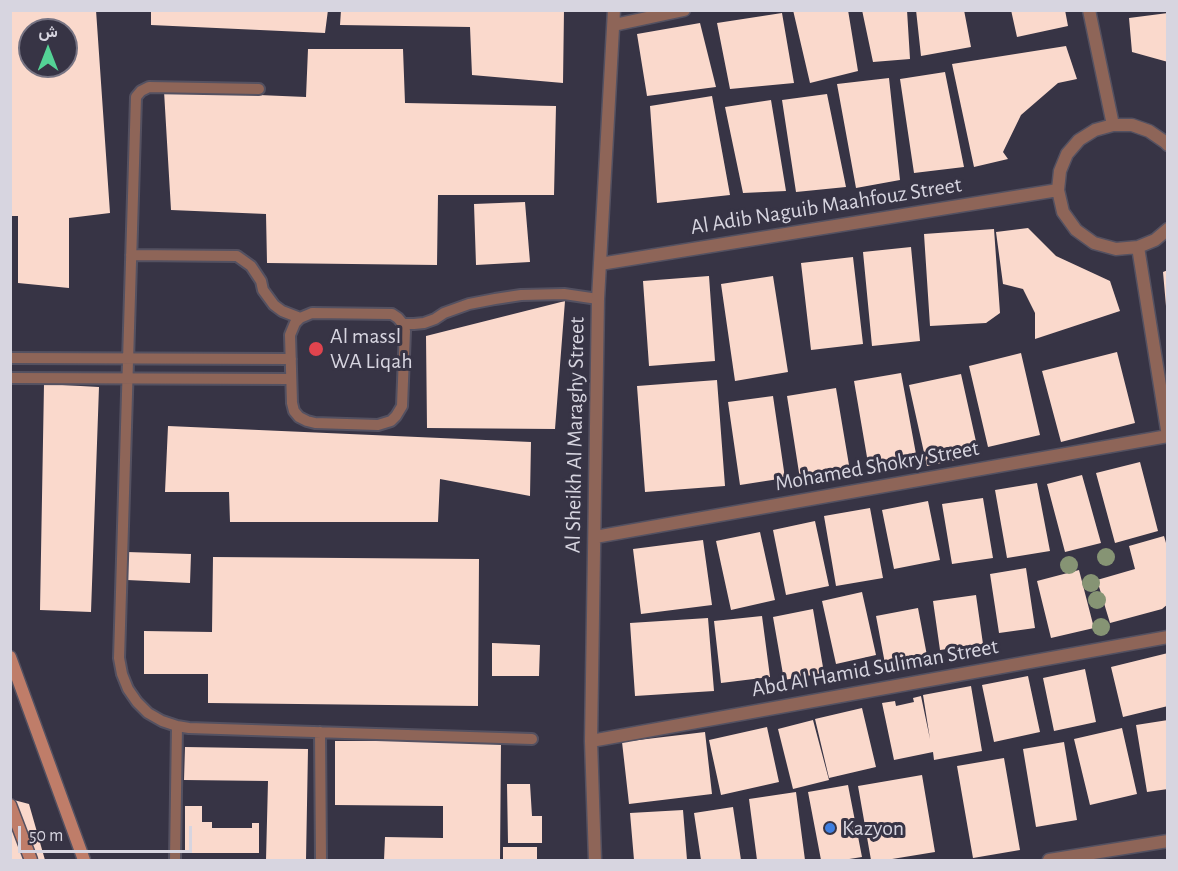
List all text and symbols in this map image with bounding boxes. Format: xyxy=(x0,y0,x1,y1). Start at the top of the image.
north arrow xyxy=(18,18,78,78)
text: ش xyxy=(38,24,58,40)
street label: Al Adib Naguib Maahfouz Street xyxy=(689,172,963,240)
street label: Al Sheikh Al Maraghy Street xyxy=(560,317,590,553)
place label: Al massl WA Liqah xyxy=(330,323,413,374)
marker: Al massl WA Liqah xyxy=(307,340,325,358)
street label: Mohamed Shokry Street xyxy=(773,435,981,497)
street label: Abd Al Hamid Suliman Street xyxy=(750,633,1000,703)
scale bar xyxy=(21,814,195,852)
place label: Kazyon xyxy=(842,815,904,841)
marker: Kazyon xyxy=(823,821,837,835)
text: 50 m xyxy=(29,827,63,845)

